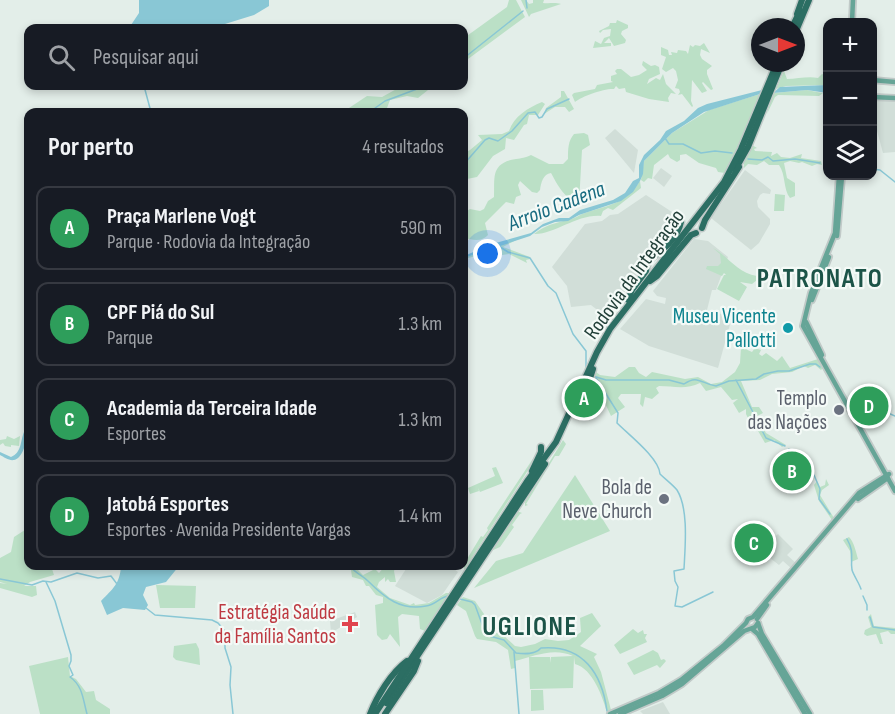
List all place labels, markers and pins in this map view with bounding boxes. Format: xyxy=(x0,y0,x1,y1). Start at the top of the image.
place label: Museu Vicente Pallotti xyxy=(673,304,776,353)
marker: Museu Vicente Pallotti xyxy=(781,321,795,335)
pin: A xyxy=(564,376,604,420)
pin: D xyxy=(850,384,888,428)
place label: Templo das Nações xyxy=(747,386,827,435)
marker: Templo das Nações xyxy=(832,403,846,417)
pin: B xyxy=(772,448,812,494)
place label: Bola de Neve Church xyxy=(562,475,652,524)
marker: Bola de Neve Church xyxy=(657,492,671,506)
pin: C xyxy=(734,520,774,566)
place label: Estratégia Saúde da Família Santos xyxy=(214,600,336,649)
marker: Estratégia Saúde da Família Santos xyxy=(341,615,359,633)

